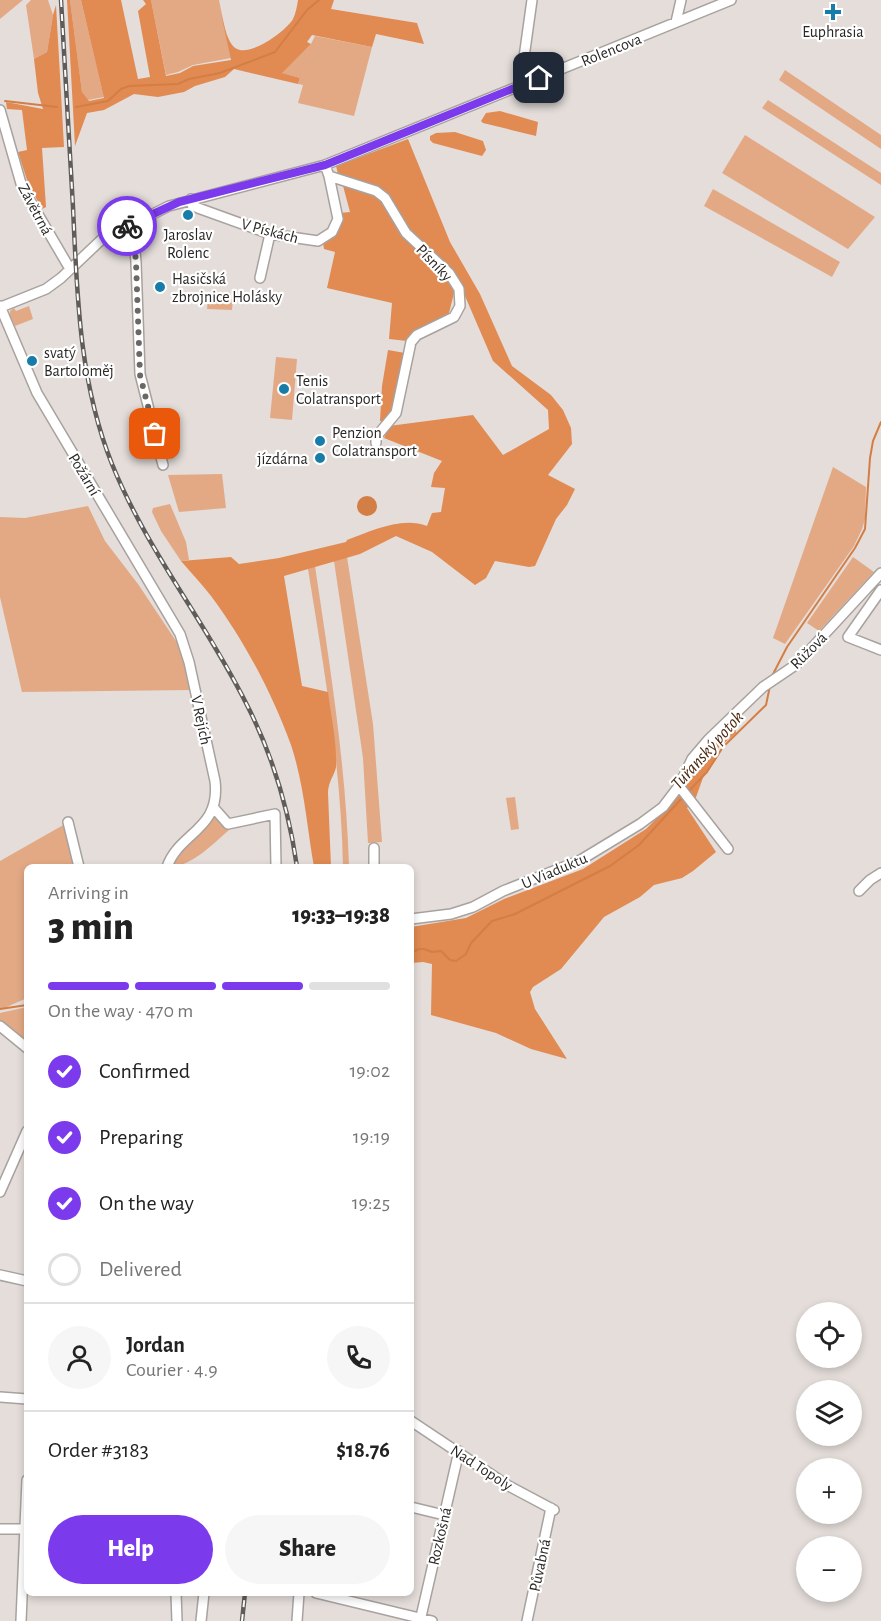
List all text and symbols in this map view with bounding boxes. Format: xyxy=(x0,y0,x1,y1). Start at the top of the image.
marker: Euphrasia xyxy=(826,5,840,19)
place label: Euphrasia xyxy=(802,24,864,40)
street label: Rolencova xyxy=(579,31,644,69)
pin xyxy=(513,52,564,103)
icon: home xyxy=(522,61,555,94)
street label: Závětrná xyxy=(15,181,55,238)
courier xyxy=(97,196,157,256)
marker: Jaroslav Rolenc xyxy=(181,208,195,222)
icon: bike xyxy=(111,210,144,243)
street label: V Pískách xyxy=(239,216,300,246)
place label: Jaroslav Rolenc xyxy=(164,227,213,261)
street label: Písníky xyxy=(412,241,456,285)
place label: Hasičská zbrojnice Holásky xyxy=(172,271,282,306)
marker: Hasičská zbrojnice Holásky xyxy=(153,280,167,294)
place label: svatý Bartoloměj xyxy=(44,345,114,380)
marker: svatý Bartoloměj xyxy=(25,354,39,368)
place label: Tenis Colatransport xyxy=(296,373,381,407)
marker: Tenis Colatransport xyxy=(277,382,291,396)
pin xyxy=(129,408,180,459)
icon: bag xyxy=(138,417,171,450)
place label: Penzion Colatransport xyxy=(332,425,417,459)
marker: Penzion Colatransport xyxy=(313,434,327,448)
street label: Požární xyxy=(65,451,103,499)
place label: jízdárna xyxy=(257,451,308,468)
marker: jízdárna xyxy=(313,451,327,465)
street label: Růžová xyxy=(787,629,830,672)
street label: V Rejích xyxy=(187,694,214,747)
water label: Tuřanský potok xyxy=(668,708,747,793)
street label: U Viaduktu xyxy=(519,850,590,892)
text: Arriving in xyxy=(48,883,129,903)
text: 19:33–19:38 xyxy=(292,904,390,926)
text: 3 min xyxy=(48,908,134,947)
text: On the way · 470 m xyxy=(48,1001,193,1021)
icon: check xyxy=(48,1055,81,1088)
text: Confirmed xyxy=(99,1060,190,1082)
text: 19:02 xyxy=(349,1061,390,1081)
icon: check xyxy=(48,1121,81,1154)
text: Preparing xyxy=(99,1126,183,1148)
text: 19:19 xyxy=(353,1127,390,1147)
icon: check xyxy=(48,1187,81,1220)
text: On the way xyxy=(99,1192,194,1214)
text: 19:25 xyxy=(352,1193,390,1213)
text: Delivered xyxy=(99,1258,182,1280)
map controls xyxy=(796,1302,862,1602)
button: locate xyxy=(796,1302,862,1368)
button: person xyxy=(48,1326,111,1389)
button: phone xyxy=(327,1326,390,1389)
text: Jordan xyxy=(126,1334,185,1356)
text: Courier · 4.9 xyxy=(126,1360,218,1380)
button: layers xyxy=(796,1380,862,1446)
text: Order #3183 xyxy=(48,1439,149,1461)
text: $18.76 xyxy=(336,1439,390,1461)
street label: Nad Topoly xyxy=(447,1442,515,1495)
button: + xyxy=(796,1458,862,1524)
street label: Rozkošná xyxy=(426,1506,454,1567)
button: Help xyxy=(48,1515,213,1584)
button: Share xyxy=(225,1515,390,1584)
button: − xyxy=(796,1536,862,1602)
street label: Půvabná xyxy=(527,1537,553,1593)

